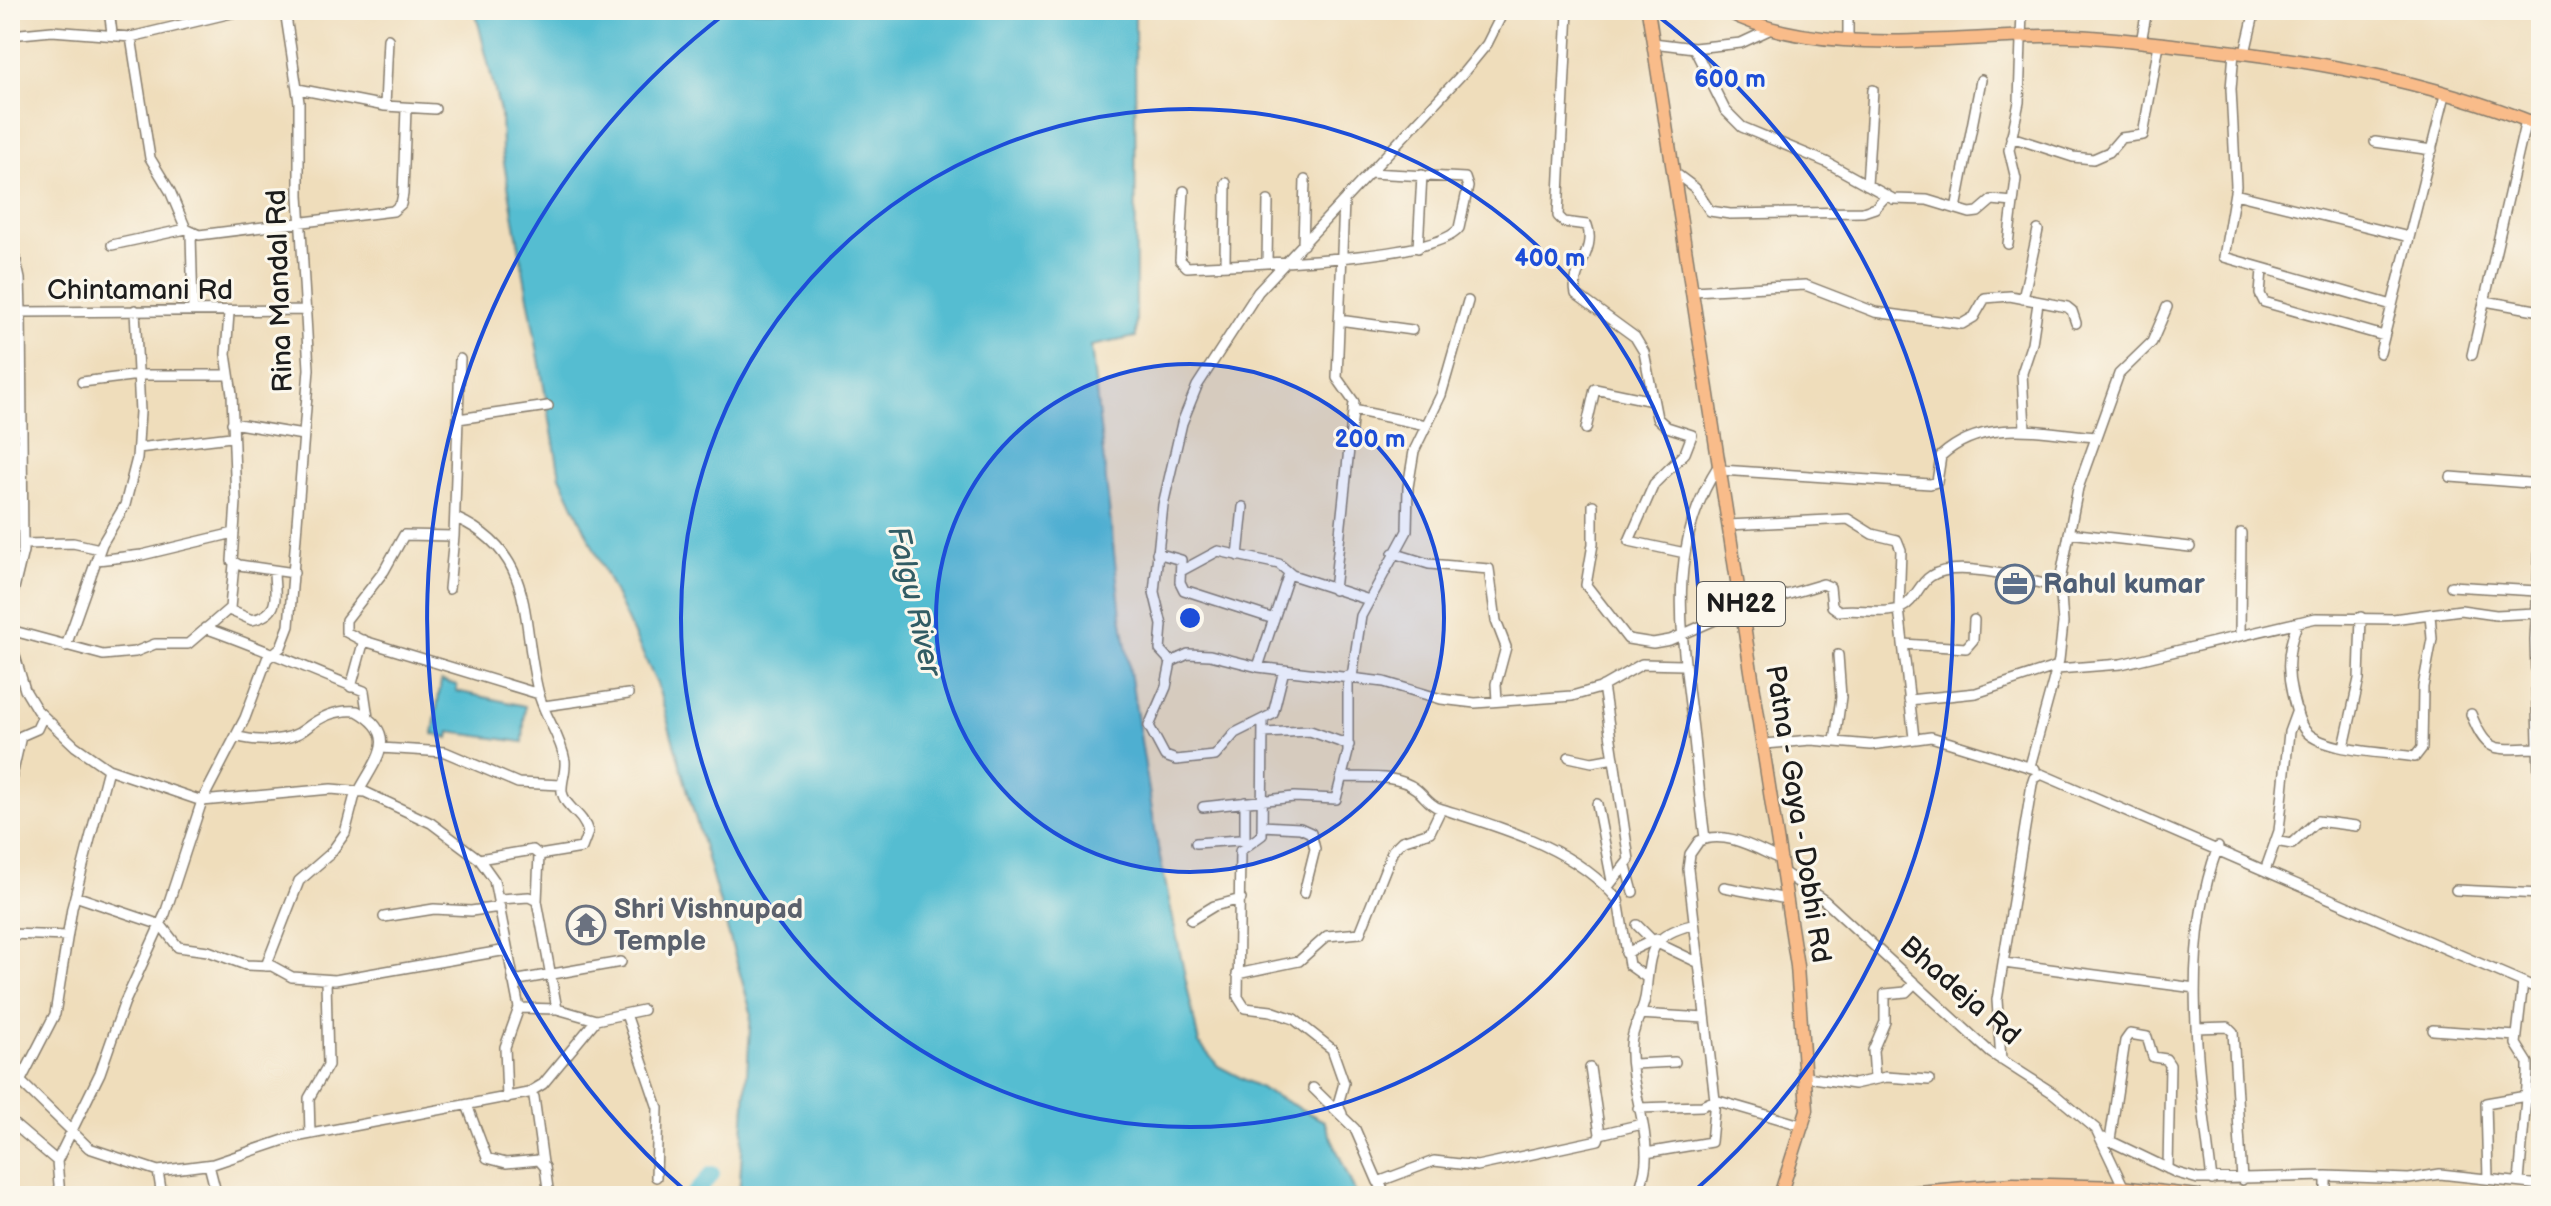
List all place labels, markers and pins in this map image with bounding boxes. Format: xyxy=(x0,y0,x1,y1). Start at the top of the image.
office icon: Rahul kumar xyxy=(1994,563,2036,605)
place label: Rahul kumar xyxy=(2043,568,2206,601)
centre of rings xyxy=(1176,604,1204,632)
place label: Shri Vishnupad Temple xyxy=(614,893,803,958)
temple icon: Shri Vishnupad Temple xyxy=(565,904,607,946)

